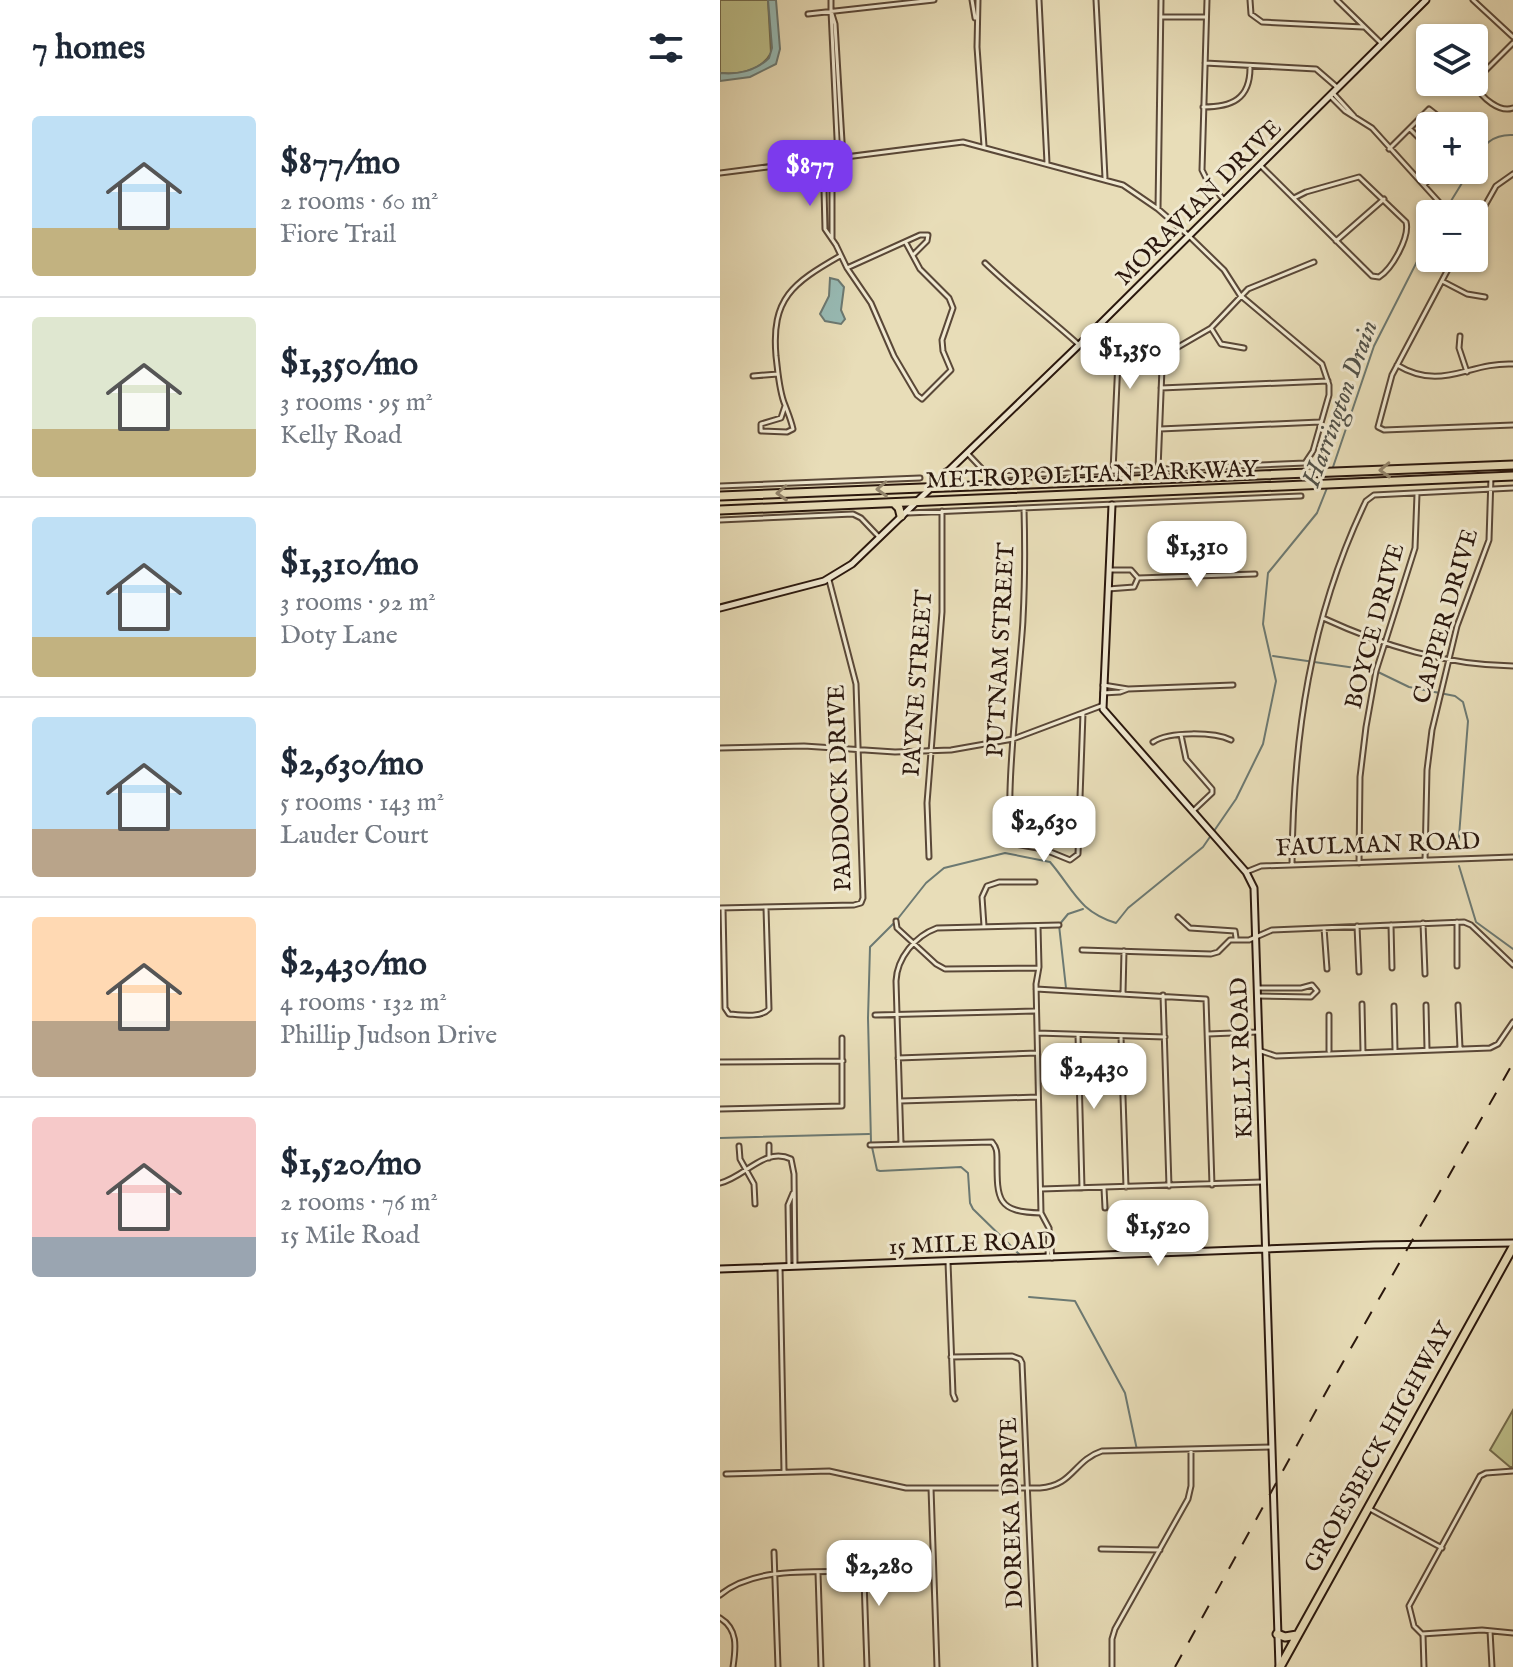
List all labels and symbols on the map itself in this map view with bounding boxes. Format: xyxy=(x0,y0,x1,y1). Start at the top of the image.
street label: MORAVIAN DRIVE xyxy=(1109,113,1289,293)
pin: $877 xyxy=(763,140,857,208)
water label: Harrington Drain xyxy=(1295,316,1387,493)
pin: $1,350 xyxy=(1065,323,1195,391)
street label: METROPOLITAN PARKWAY xyxy=(925,454,1261,497)
one-way arrow xyxy=(1378,461,1391,478)
one-way arrow xyxy=(875,481,888,498)
one-way arrow xyxy=(775,485,788,502)
pin: $1,310 xyxy=(1132,521,1262,589)
street label: CAPPER DRIVE xyxy=(1407,525,1486,708)
street label: BOYCE DRIVE xyxy=(1338,540,1412,713)
street label: PUTNAM STREET xyxy=(980,541,1023,758)
street label: PAYNE STREET xyxy=(897,588,941,778)
street label: PADDOCK DRIVE xyxy=(821,684,860,892)
pin: $2,630 xyxy=(979,796,1109,864)
street label: FAULMAN ROAD xyxy=(1275,826,1481,865)
street label: KELLY ROAD xyxy=(1224,977,1261,1139)
pin: $2,430 xyxy=(1029,1043,1159,1111)
pin: $1,520 xyxy=(1093,1200,1223,1268)
street label: 15 MILE ROAD xyxy=(888,1226,1056,1263)
street label: GROESBECK HIGHWAY xyxy=(1297,1316,1462,1578)
street label: DOREKA DRIVE xyxy=(994,1416,1031,1610)
pin: $2,280 xyxy=(814,1540,944,1608)

